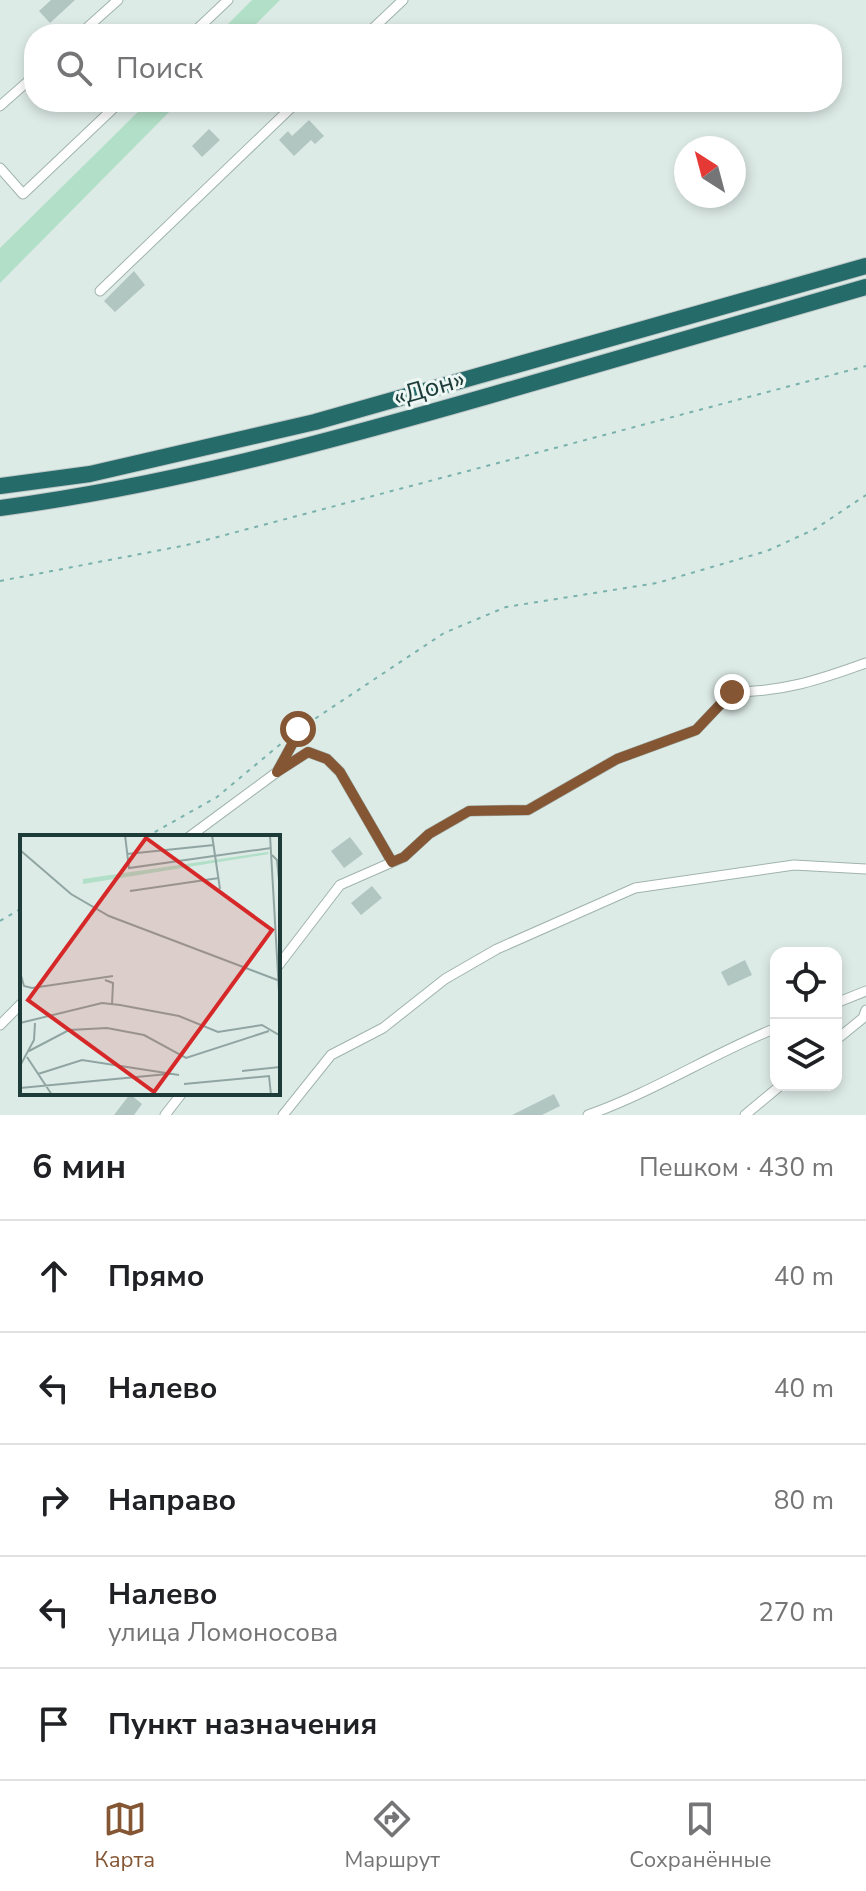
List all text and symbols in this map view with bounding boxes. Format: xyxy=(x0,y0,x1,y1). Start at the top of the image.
search box xyxy=(24,24,842,112)
icon: search xyxy=(52,46,96,90)
text: Поиск xyxy=(116,48,203,89)
north arrow xyxy=(674,136,746,208)
street label: «Дон» xyxy=(389,361,469,415)
route end xyxy=(714,674,750,710)
route start xyxy=(280,711,316,747)
inset map xyxy=(20,835,280,1095)
map controls xyxy=(770,947,842,1091)
button: locate xyxy=(770,947,842,1019)
button: layers xyxy=(770,1019,842,1091)
text: 6 мин xyxy=(32,1144,126,1190)
text: Пешком · 430 m xyxy=(639,1150,834,1185)
icon: ahead xyxy=(32,1254,76,1298)
text: Прямо xyxy=(108,1256,205,1297)
text: 40 m xyxy=(774,1259,834,1294)
icon: left xyxy=(32,1366,76,1410)
text: Налево xyxy=(108,1368,217,1409)
text: 40 m xyxy=(774,1371,834,1406)
icon: right xyxy=(32,1478,76,1522)
text: Направо xyxy=(108,1480,236,1521)
text: 80 m xyxy=(774,1483,834,1518)
text: Налево xyxy=(108,1574,217,1615)
icon: left xyxy=(32,1590,76,1634)
text: 270 m xyxy=(758,1595,834,1630)
text: улица Ломоносова xyxy=(108,1615,338,1650)
icon: arrive xyxy=(32,1702,76,1746)
text: Пункт назначения xyxy=(108,1704,377,1745)
tab: Карта xyxy=(95,1797,155,1875)
tab: Маршрут xyxy=(344,1797,440,1875)
tab: Сохранённые xyxy=(629,1797,771,1875)

